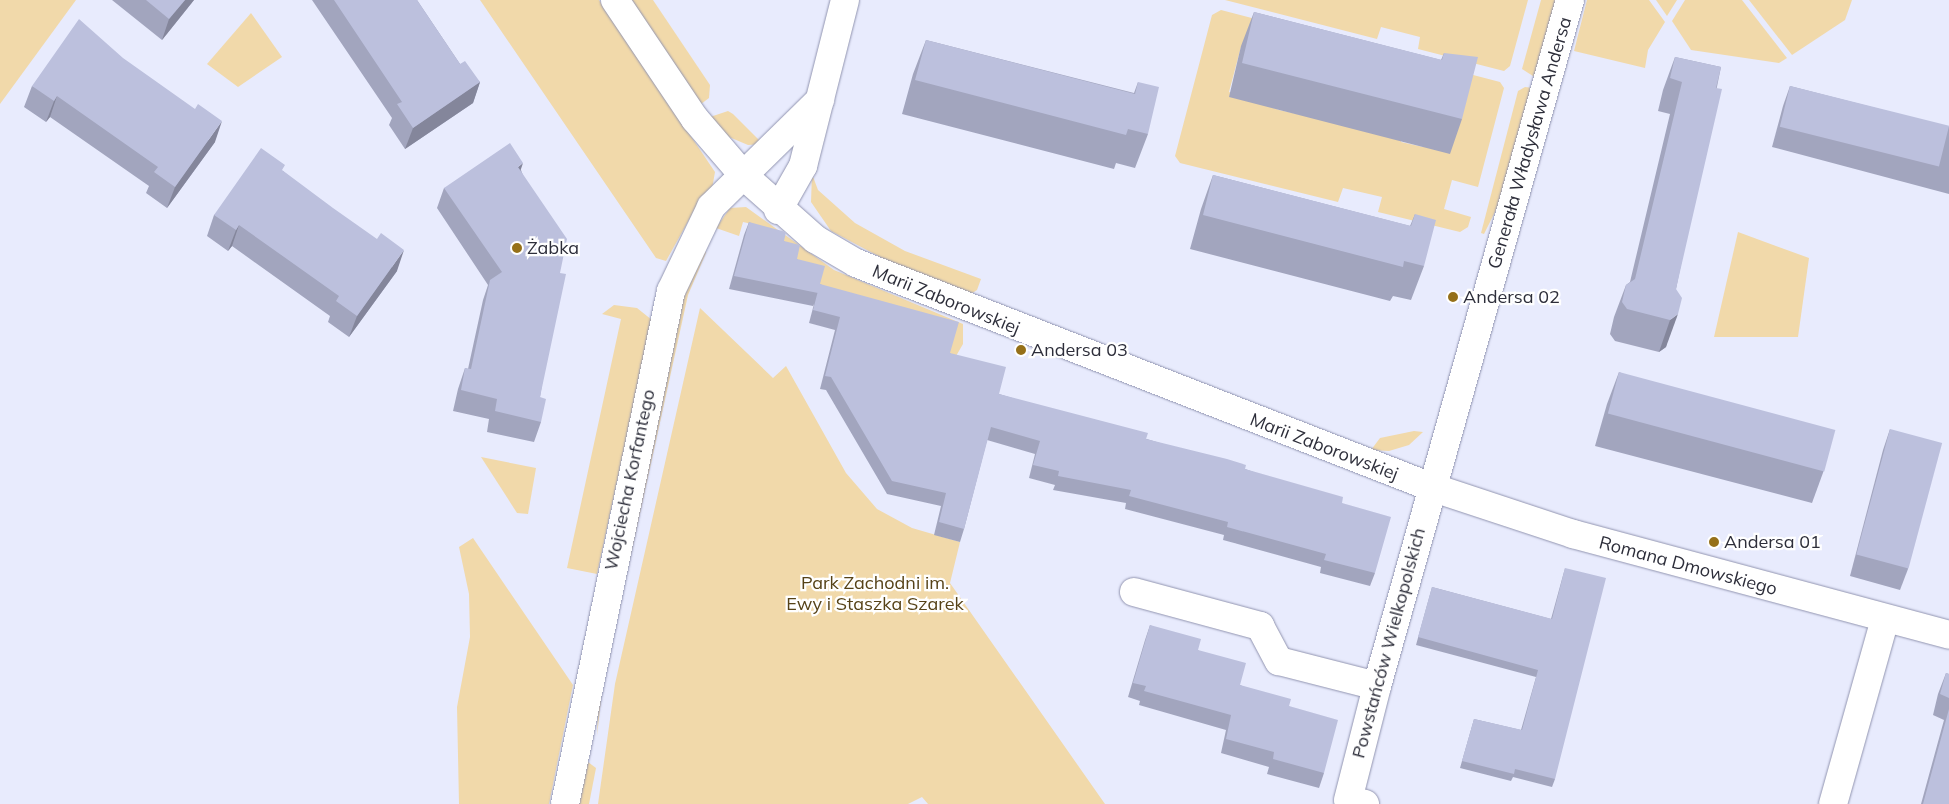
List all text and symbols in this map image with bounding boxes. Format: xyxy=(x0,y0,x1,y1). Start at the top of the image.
street label: Generała Władysława Andersa xyxy=(1484,15,1576,271)
place label: Żabka xyxy=(527,237,579,259)
marker: Żabka xyxy=(511,242,523,254)
street label: Marii Zaborowskiej xyxy=(869,261,1023,339)
place label: Andersa 02 xyxy=(1463,286,1560,308)
marker: Andersa 02 xyxy=(1447,291,1459,303)
place label: Andersa 03 xyxy=(1031,339,1128,361)
marker: Andersa 03 xyxy=(1015,344,1027,356)
street label: Wojciecha Korfantego xyxy=(600,388,660,572)
street label: Marii Zaborowskiej xyxy=(1247,409,1401,485)
street label: Powstańców Wielkopolskich xyxy=(1348,525,1430,761)
place label: Andersa 01 xyxy=(1724,531,1821,553)
street label: Romana Dmowskiego xyxy=(1597,532,1779,600)
marker: Andersa 01 xyxy=(1708,536,1720,548)
park label: Park Zachodni im. Ewy i Staszka Szarek xyxy=(786,573,964,616)

